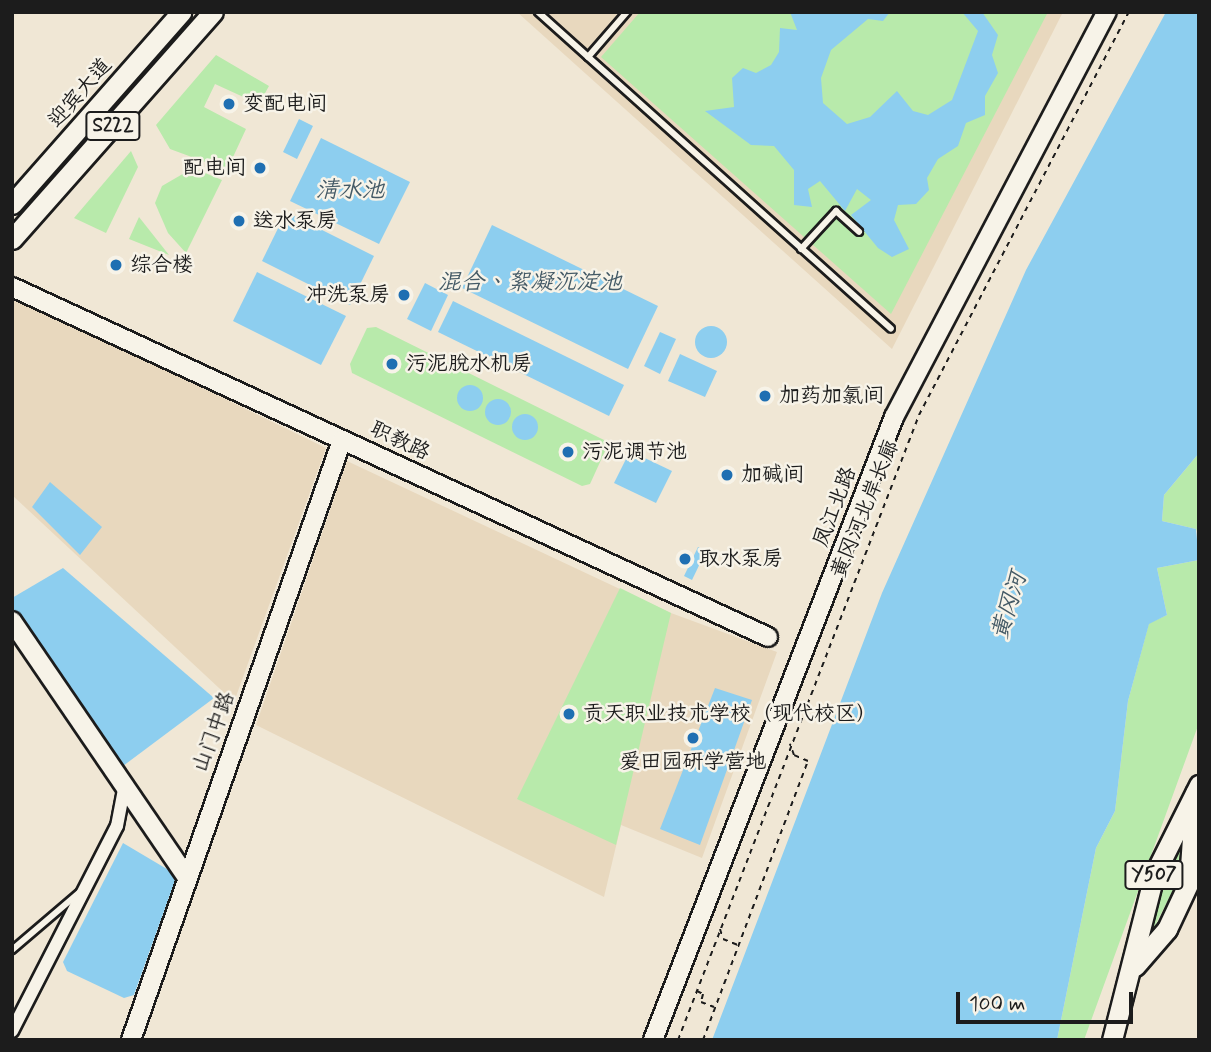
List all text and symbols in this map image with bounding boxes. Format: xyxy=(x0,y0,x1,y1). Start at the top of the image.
street label: 迎宾大道 xyxy=(43,53,117,133)
place label: 变配电间 xyxy=(243,91,327,117)
marker: 变配电间 xyxy=(221,96,237,112)
road number: S222 xyxy=(85,110,141,142)
place label: 配电间 xyxy=(183,155,246,181)
marker: 配电间 xyxy=(252,160,268,176)
water label: 清水池 xyxy=(316,177,384,205)
place label: 送水泵房 xyxy=(253,208,337,234)
marker: 送水泵房 xyxy=(231,213,247,229)
place label: 综合楼 xyxy=(130,252,193,278)
marker: 综合楼 xyxy=(108,257,124,273)
water label: 混合、絮凝沉淀池 xyxy=(438,269,622,297)
place label: 冲洗泵房 xyxy=(306,282,390,308)
marker: 冲洗泵房 xyxy=(396,287,412,303)
place label: 污泥脱水机房 xyxy=(406,351,532,377)
marker: 污泥脱水机房 xyxy=(384,356,400,372)
place label: 加药加氯间 xyxy=(779,383,884,409)
marker: 加药加氯间 xyxy=(757,388,773,404)
street label: 职教路 xyxy=(366,416,434,466)
street label: 黄冈河北岸长廊 xyxy=(826,436,904,582)
place label: 污泥调节池 xyxy=(582,439,687,465)
marker: 污泥调节池 xyxy=(560,444,576,460)
place label: 加碱间 xyxy=(741,462,804,488)
street label: 凤江北路 xyxy=(808,463,862,551)
marker: 加碱间 xyxy=(719,467,735,483)
place label: 取水泵房 xyxy=(699,546,783,572)
marker: 取水泵房 xyxy=(677,551,693,567)
water label: 黄冈河 xyxy=(987,569,1033,643)
street label: 山门中路 xyxy=(188,688,240,776)
place label: 贡天职业技术学校（现代校区） xyxy=(583,701,877,727)
marker: 贡天职业技术学校（现代校区） xyxy=(561,706,577,722)
marker: 爱田园研学营地 xyxy=(685,730,701,746)
place label: 爱田园研学营地 xyxy=(620,749,766,775)
road number: Y507 xyxy=(1124,860,1184,890)
scale bar xyxy=(959,978,1136,1022)
text: 100 m xyxy=(969,990,1025,1018)

